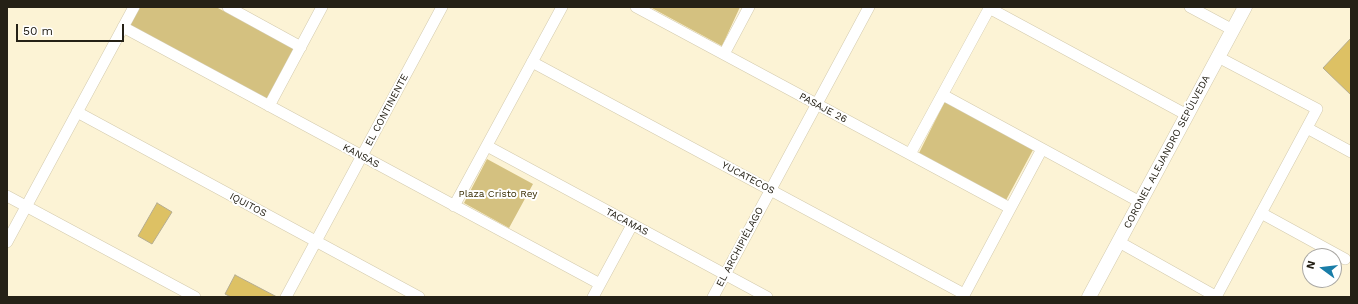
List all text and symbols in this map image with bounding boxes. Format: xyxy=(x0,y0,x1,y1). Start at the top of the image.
scale bar xyxy=(18,16,126,42)
text: 50 m xyxy=(23,24,53,38)
street label: EL CONTINENTE xyxy=(363,72,411,148)
street label: CORONEL ALEJANDRO SEPÚLVEDA xyxy=(1121,73,1213,231)
street label: PASAJE 26 xyxy=(797,90,849,126)
street label: KANSAS xyxy=(341,141,381,171)
street label: YUCATECOS xyxy=(719,159,777,197)
park label: Plaza Cristo Rey xyxy=(459,188,537,200)
street label: IQUITOS xyxy=(227,190,269,220)
street label: EL ARCHIPIÉLAGO xyxy=(714,205,766,289)
street label: TACAMAS xyxy=(604,206,650,238)
north arrow xyxy=(1302,248,1342,288)
text: N xyxy=(1304,259,1318,271)

